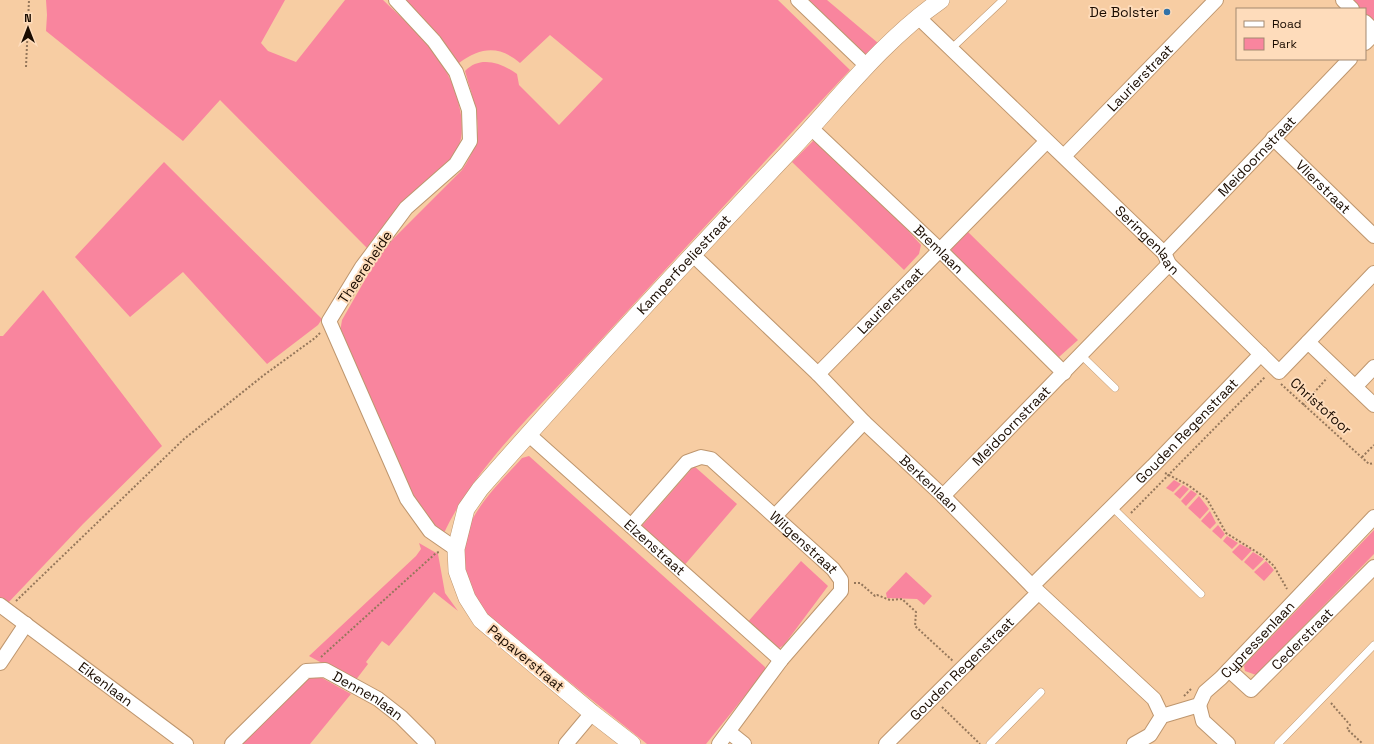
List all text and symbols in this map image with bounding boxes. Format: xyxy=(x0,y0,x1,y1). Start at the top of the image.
place label: De Bolster xyxy=(1090,3,1159,21)
marker: De Bolster xyxy=(1162,7,1172,17)
north arrow xyxy=(8,8,48,48)
legend xyxy=(1236,8,1366,60)
text: N xyxy=(24,11,32,25)
text: Road xyxy=(1272,16,1301,32)
text: Park xyxy=(1272,36,1297,52)
street label: Laurierstraat xyxy=(1103,40,1177,115)
street label: Meidoornstraat xyxy=(1214,112,1300,200)
street label: Vlierstraat xyxy=(1292,156,1355,218)
street label: Seringenlaan xyxy=(1111,202,1184,279)
street label: Kamperfoeliestraat xyxy=(633,211,734,318)
street label: Bremlaan xyxy=(910,221,968,277)
street label: Theereheide xyxy=(334,227,396,307)
street label: Laurierstraat xyxy=(853,263,927,338)
street label: Gouden Regenstraat xyxy=(1131,374,1242,487)
street label: Christofoor xyxy=(1287,374,1355,438)
street label: Meidoornstraat xyxy=(968,382,1054,470)
street label: Berkenlaan xyxy=(896,451,963,516)
street label: Wilgenstraat xyxy=(766,507,842,577)
street label: Elzenstraat xyxy=(620,515,689,579)
street label: Cypressenlaan xyxy=(1217,597,1298,682)
street label: Cederstraat xyxy=(1267,604,1337,674)
street label: Gouden Regenstraat xyxy=(906,613,1018,724)
street label: Papaverstraat xyxy=(484,621,568,695)
street label: Eikenlaan xyxy=(75,658,137,710)
street label: Dennenlaan xyxy=(330,667,407,724)

